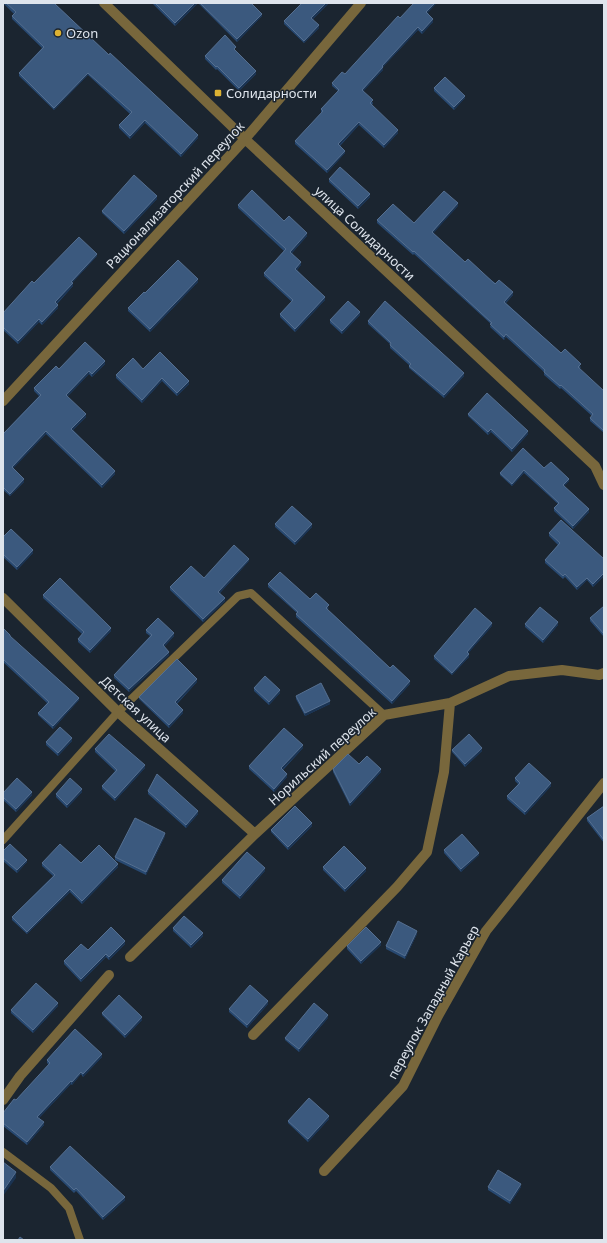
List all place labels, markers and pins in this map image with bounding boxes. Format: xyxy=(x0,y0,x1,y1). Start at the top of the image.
place label: Ozon xyxy=(66,24,98,42)
marker: Ozon xyxy=(53,28,63,38)
place label: Солидарности xyxy=(226,84,317,102)
marker: Солидарности xyxy=(213,88,223,98)

